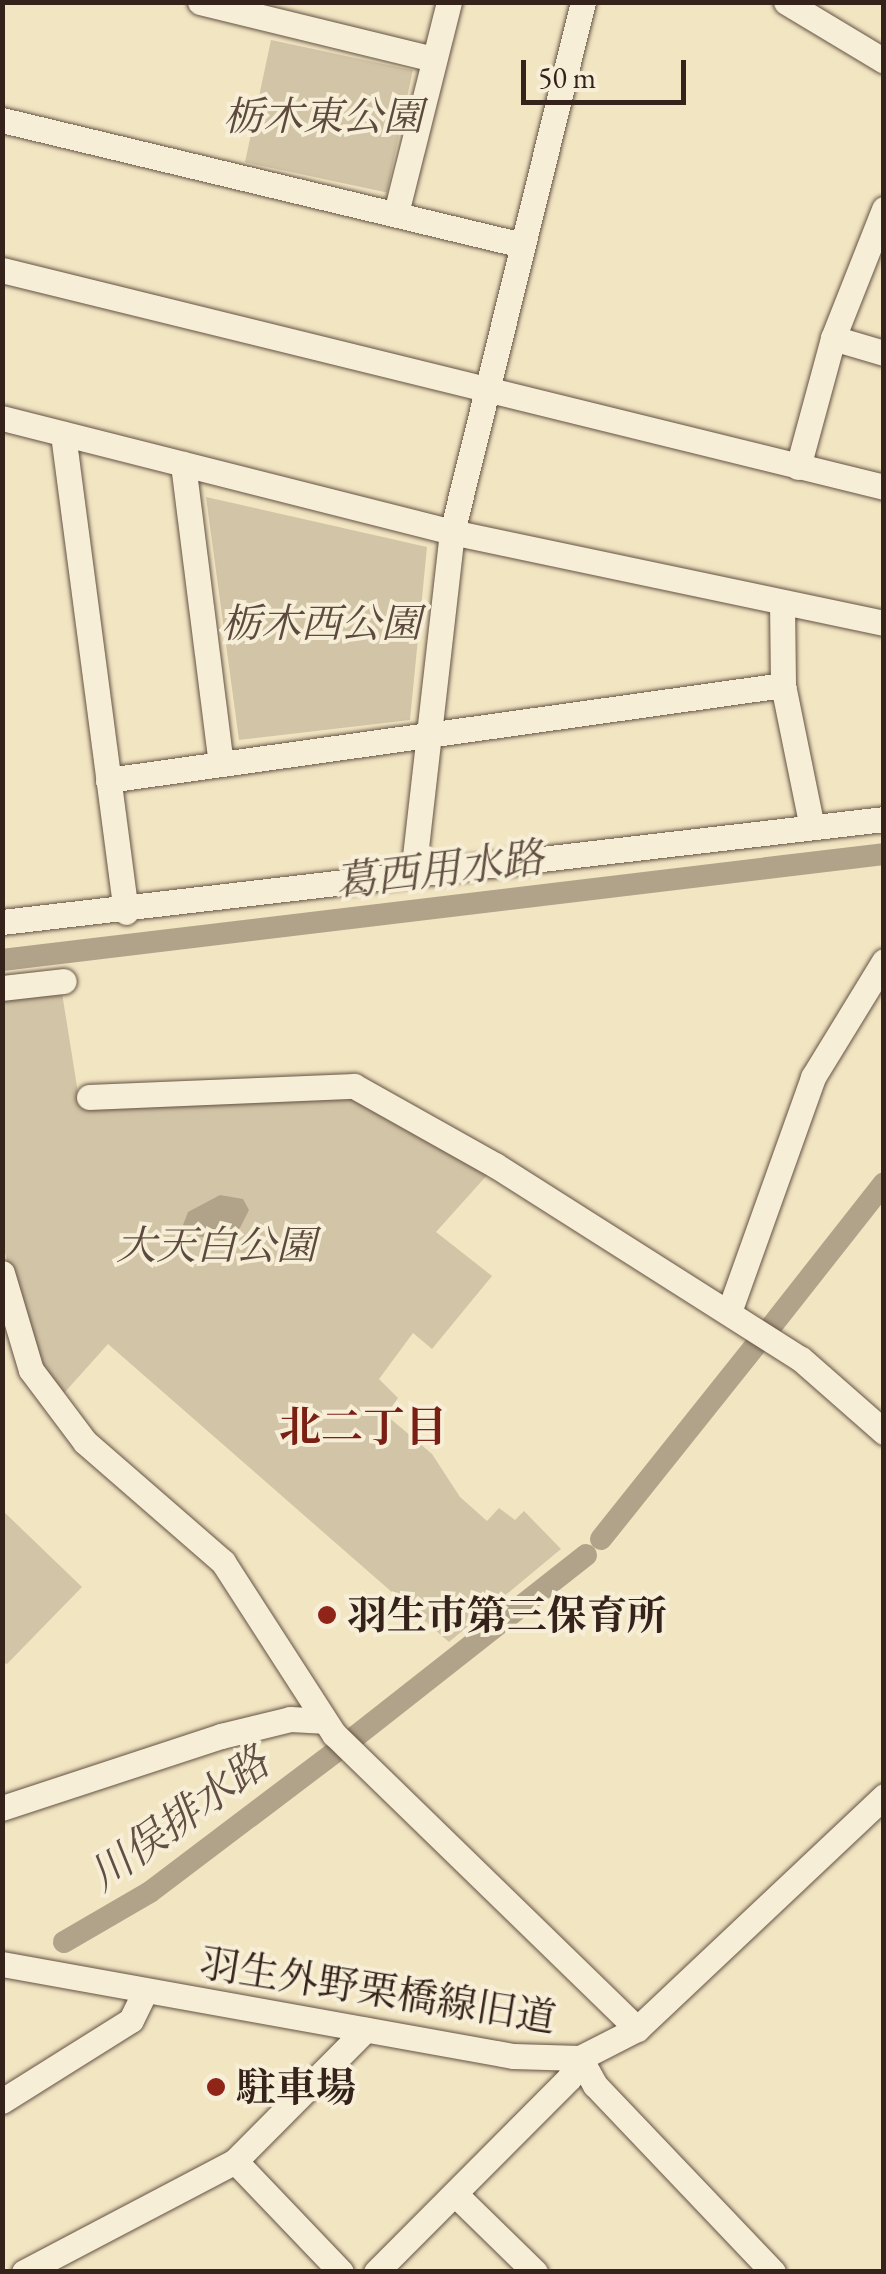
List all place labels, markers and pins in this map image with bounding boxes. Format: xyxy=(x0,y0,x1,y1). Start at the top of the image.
place label: 羽生市第三保育所 xyxy=(347,1591,667,1639)
marker: 羽生市第三保育所 xyxy=(316,1604,338,1626)
place label: 駐車場 xyxy=(236,2063,356,2111)
marker: 駐車場 xyxy=(205,2076,227,2098)

